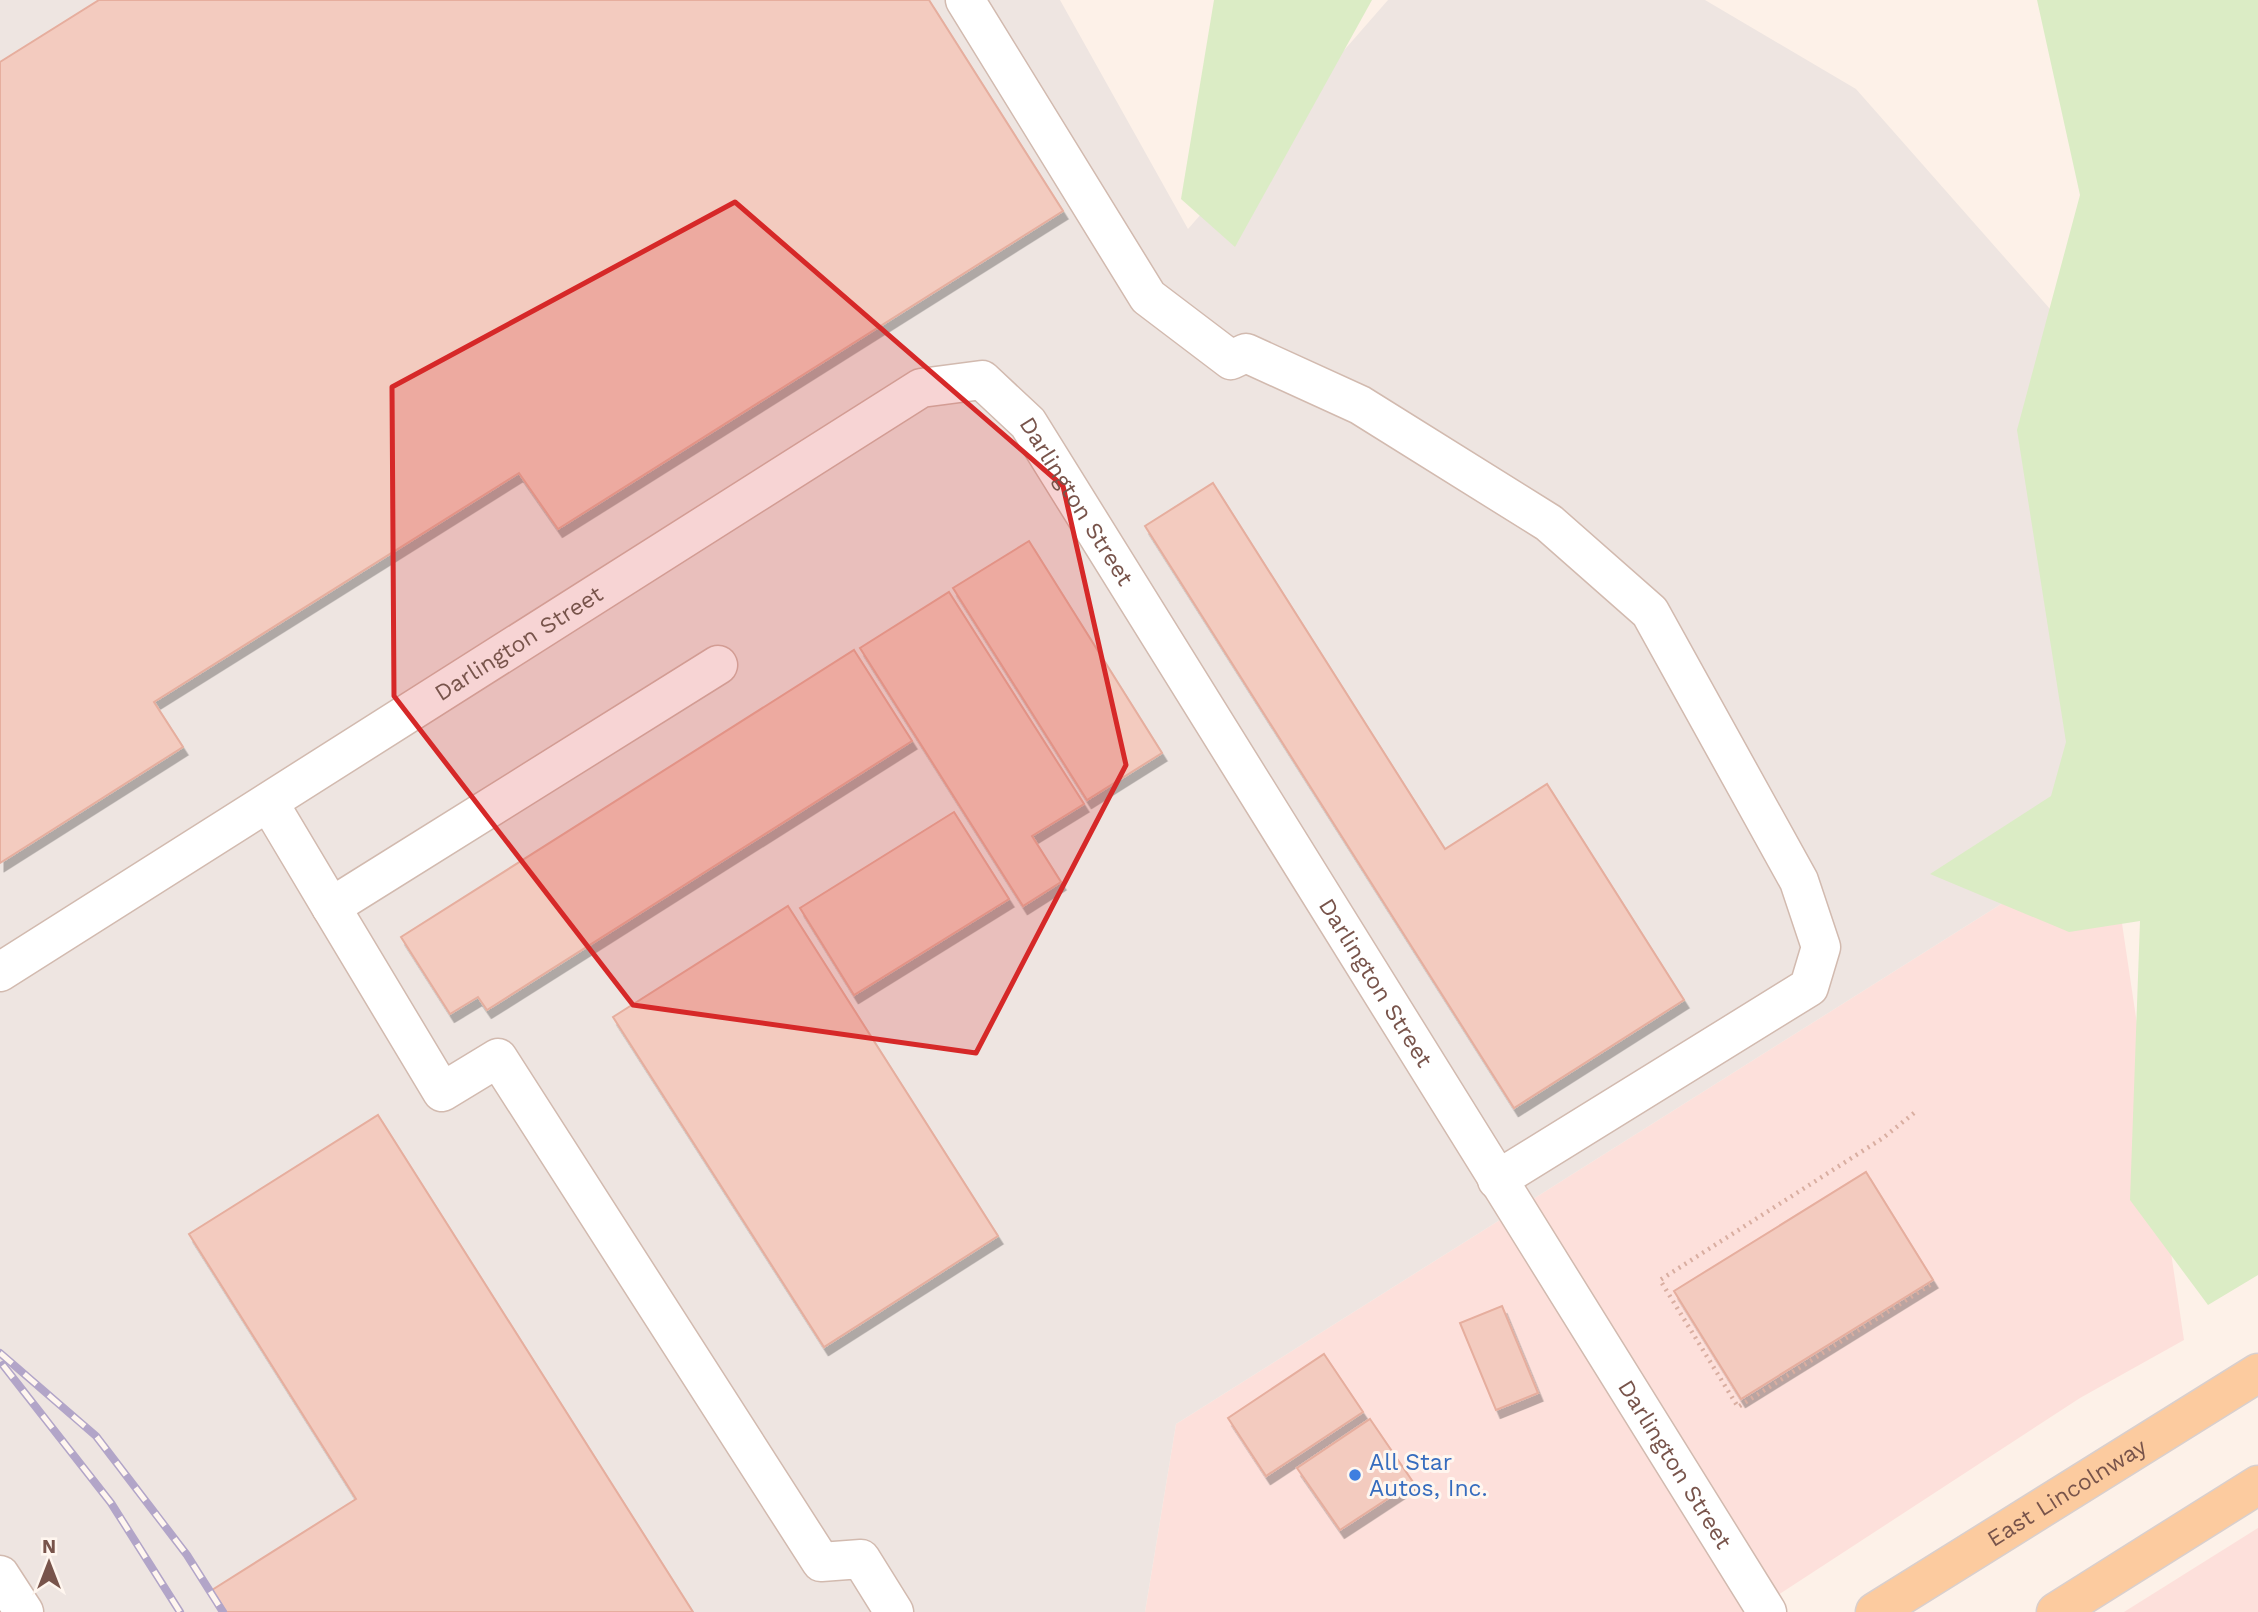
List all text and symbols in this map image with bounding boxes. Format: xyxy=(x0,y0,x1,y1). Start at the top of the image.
street label: Darlington Street xyxy=(1014,412,1139,591)
street label: Darlington Street xyxy=(430,580,608,706)
street label: Darlington Street xyxy=(1313,893,1439,1072)
street label: Darlington Street xyxy=(1613,1375,1738,1554)
street label: East Lincolnway xyxy=(1982,1433,2151,1552)
place label: All Star Autos, Inc. xyxy=(1369,1449,1488,1502)
marker: All Star Autos, Inc. xyxy=(1347,1467,1363,1483)
north arrow xyxy=(14,1528,84,1598)
text: N xyxy=(42,1535,56,1558)

